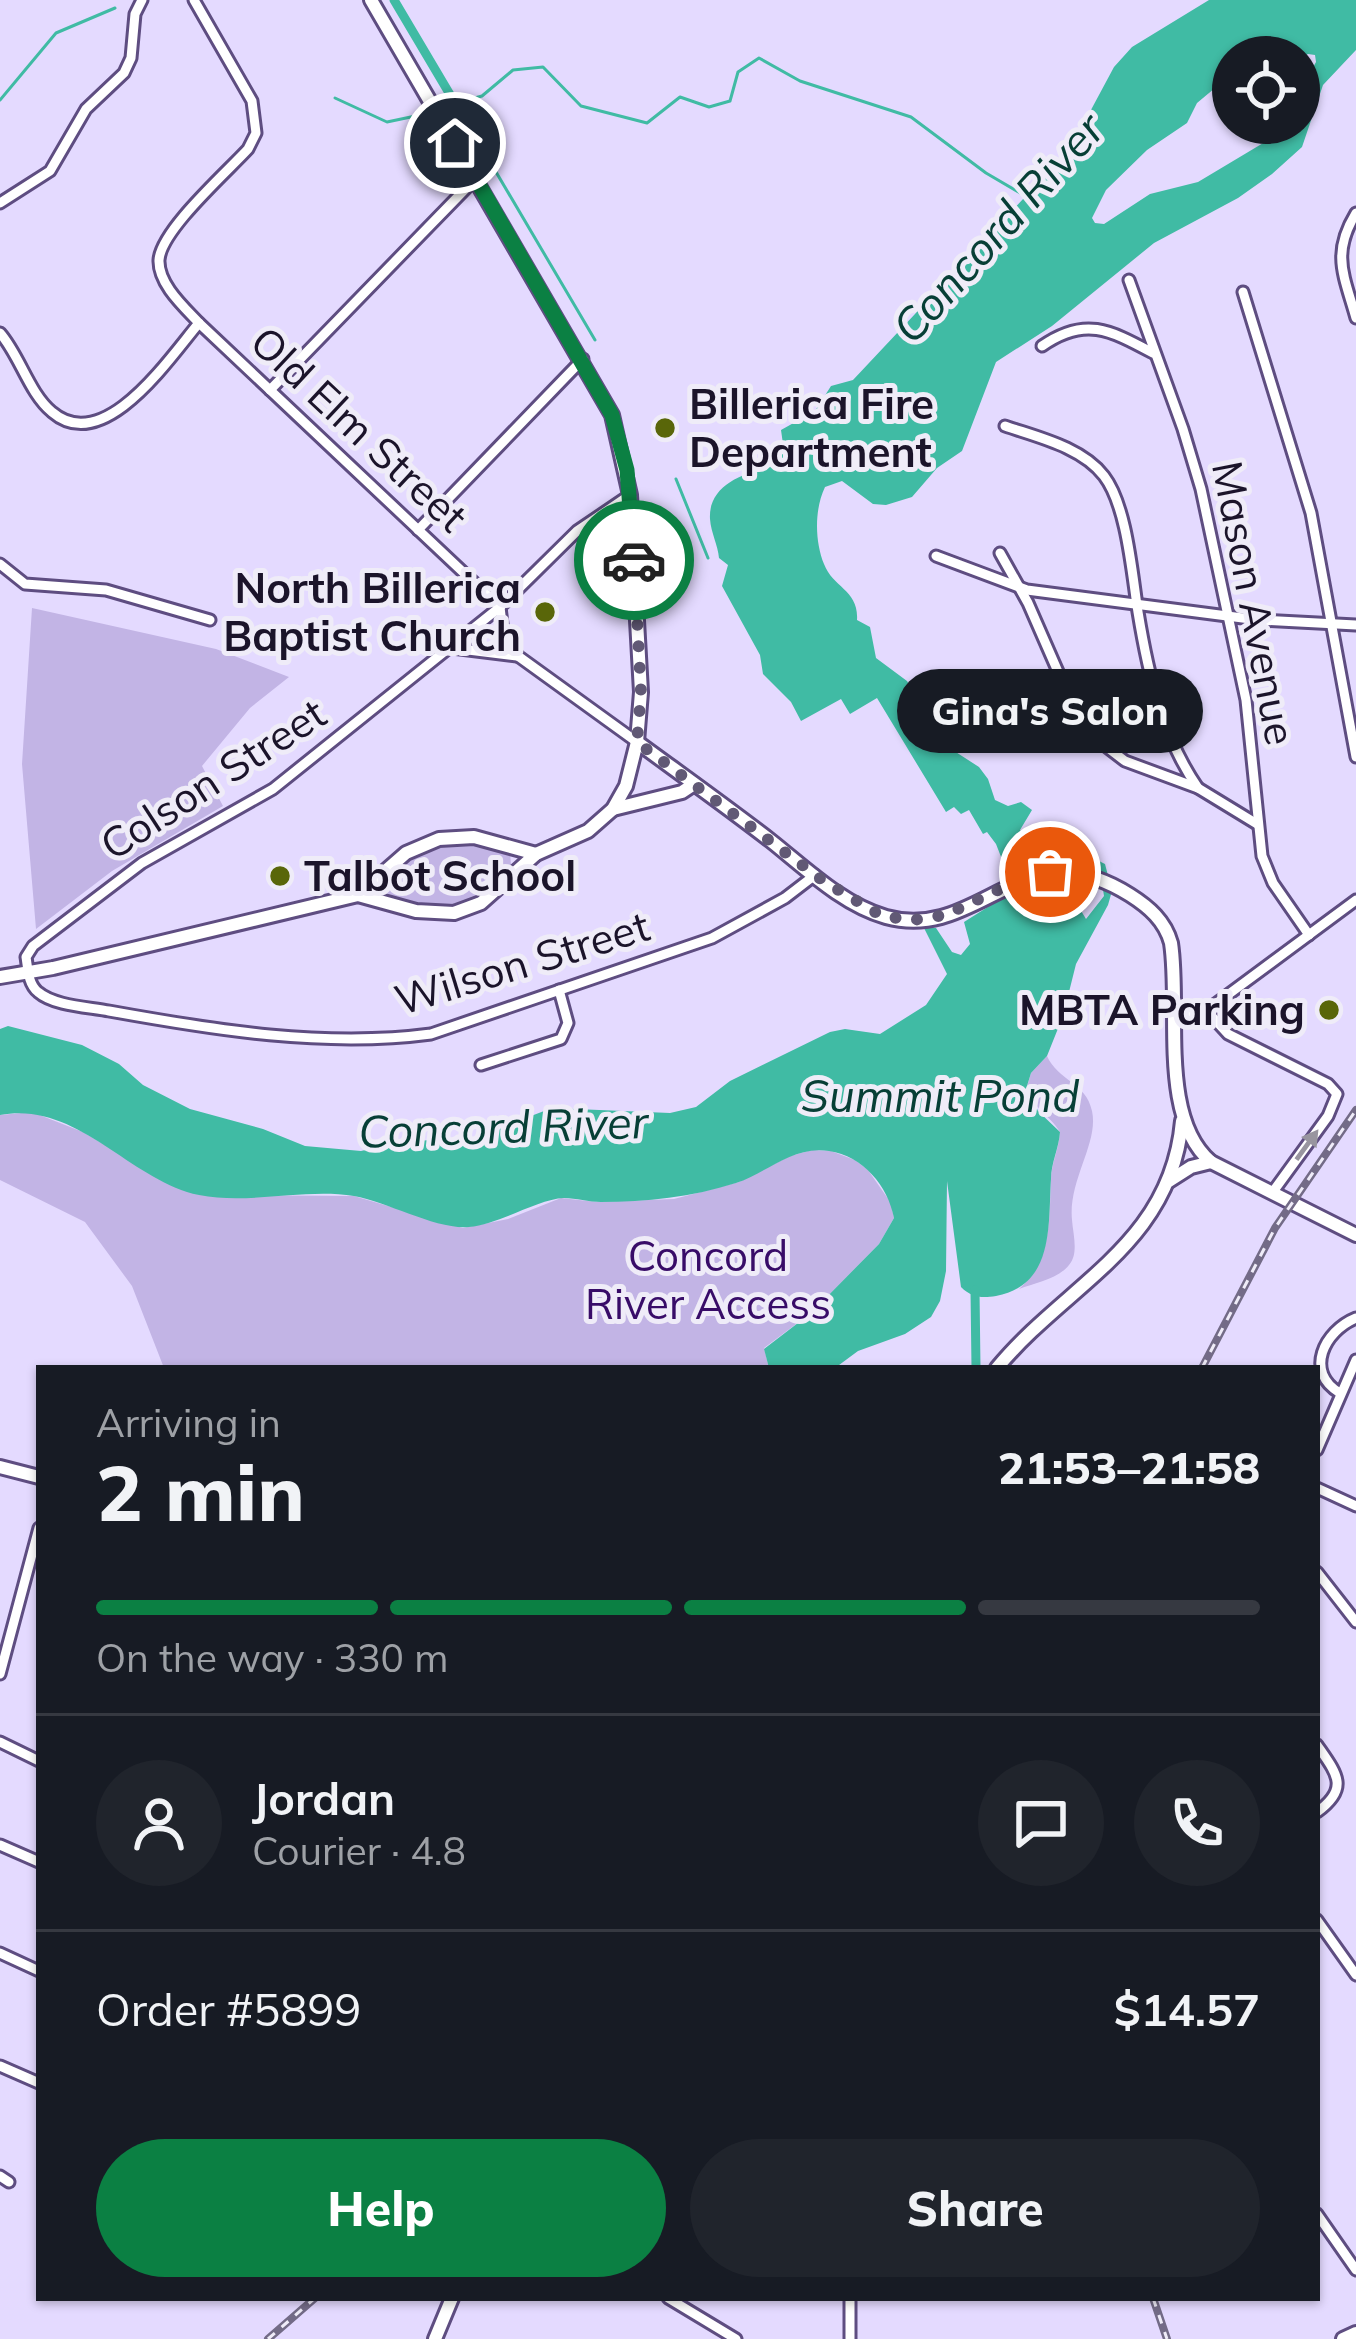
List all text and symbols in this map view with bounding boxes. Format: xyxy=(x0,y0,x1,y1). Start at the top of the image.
map controls xyxy=(1212,36,1320,144)
button: locate xyxy=(1212,36,1320,144)
pin xyxy=(404,92,506,194)
water label: Concord River xyxy=(879,100,1116,354)
icon: home xyxy=(422,110,488,176)
street label: Old Elm Street xyxy=(240,315,479,543)
place label: Billerica Fire Department xyxy=(689,377,934,478)
marker: Billerica Fire Department xyxy=(652,415,678,441)
street label: Mason Avenue xyxy=(1201,457,1308,749)
courier xyxy=(574,500,694,620)
icon: car xyxy=(601,527,667,593)
place label: North Billerica Baptist Church xyxy=(223,561,521,662)
marker: North Billerica Baptist Church xyxy=(532,599,558,625)
callout: Gina's Salon xyxy=(897,668,1203,752)
street label: Colson Street xyxy=(90,686,335,871)
text: Gina's Salon xyxy=(931,686,1169,735)
pin xyxy=(999,821,1101,923)
icon: bag xyxy=(1017,839,1083,905)
place label: Talbot School xyxy=(304,849,576,902)
marker: Talbot School xyxy=(267,863,293,889)
street label: Wilson Street xyxy=(388,899,655,1026)
place label: MBTA Parking xyxy=(1019,983,1305,1036)
marker: MBTA Parking xyxy=(1316,997,1342,1023)
water label: Summit Pond xyxy=(801,1067,1079,1123)
water label: Concord River xyxy=(357,1093,650,1159)
one-way arrow xyxy=(1295,1129,1319,1161)
park label: Concord River Access xyxy=(585,1229,831,1330)
text: Arriving in xyxy=(96,1398,281,1447)
text: 21:53–21:58 xyxy=(998,1439,1260,1495)
text: 2 min xyxy=(96,1443,305,1541)
text: On the way · 330 m xyxy=(96,1633,448,1682)
button: person xyxy=(96,1760,222,1886)
button: chat xyxy=(978,1760,1104,1886)
button: phone xyxy=(1134,1760,1260,1886)
text: Jordan xyxy=(252,1770,395,1826)
text: Courier · 4.8 xyxy=(252,1826,466,1875)
text: Order #5899 xyxy=(96,1981,361,2037)
text: $14.57 xyxy=(1114,1981,1260,2037)
button: Help xyxy=(96,2139,666,2277)
button: Share xyxy=(690,2139,1260,2277)

